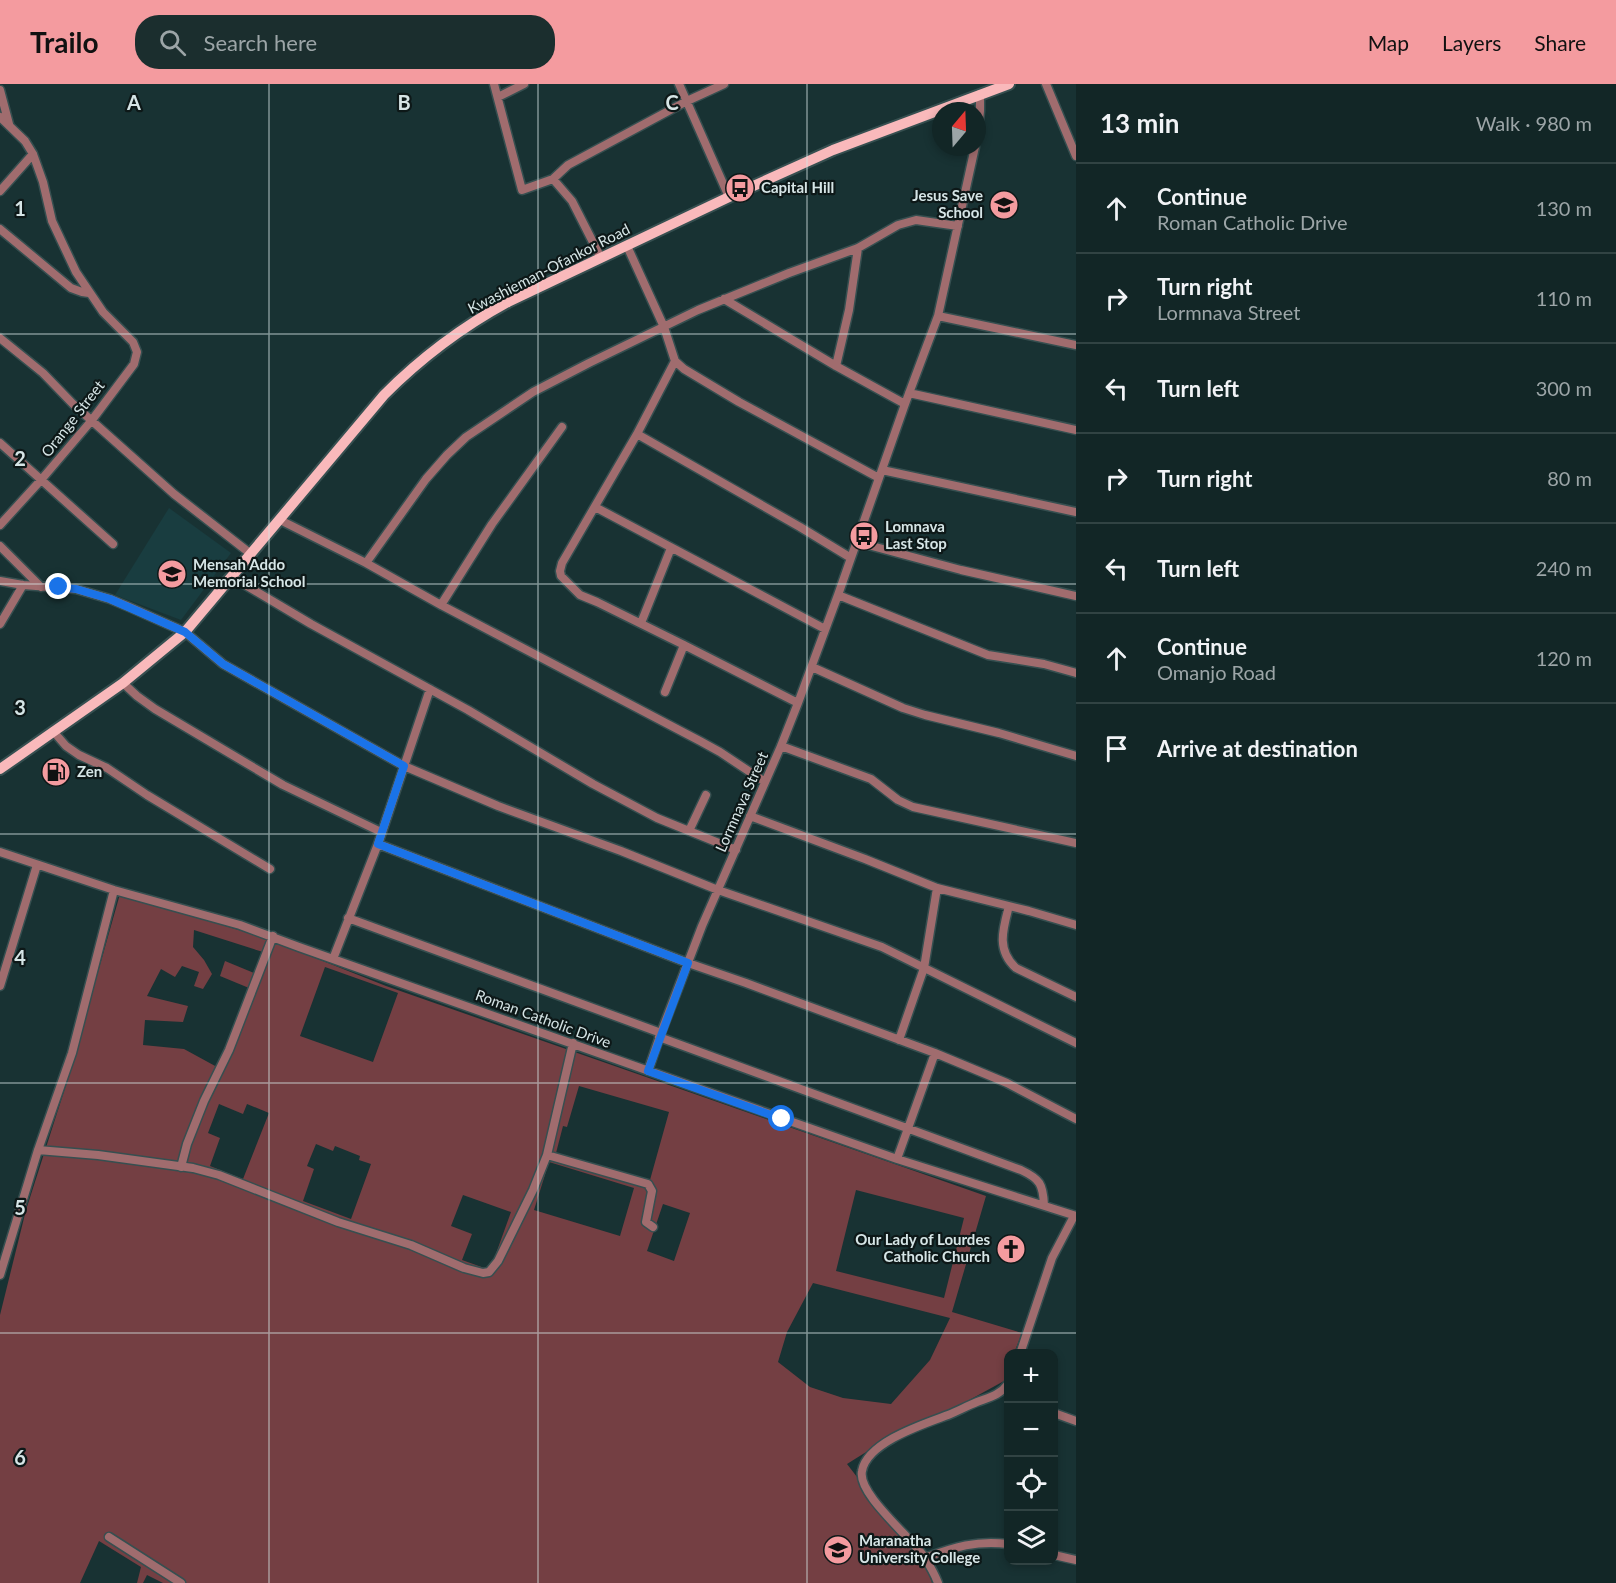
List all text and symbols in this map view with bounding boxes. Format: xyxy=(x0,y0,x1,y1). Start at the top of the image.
search box xyxy=(135,15,555,69)
text: Trailo xyxy=(30,25,99,59)
icon: search xyxy=(156,26,189,59)
text: Search here xyxy=(204,29,317,56)
text: Map xyxy=(1368,30,1409,55)
text: Layers xyxy=(1442,30,1501,55)
text: Share xyxy=(1534,30,1586,55)
text: A xyxy=(126,90,141,114)
text: B xyxy=(397,90,411,114)
text: C xyxy=(665,90,679,114)
north arrow xyxy=(932,102,986,156)
text: 13 min xyxy=(1100,107,1180,139)
text: Walk · 980 m xyxy=(1476,111,1592,135)
bus stop icon: Capital Hill xyxy=(724,172,756,204)
place label: Capital Hill xyxy=(761,178,834,196)
text: Continue xyxy=(1157,183,1247,210)
place label: Jesus Save School xyxy=(912,186,983,221)
school or university icon: Jesus Save School xyxy=(988,189,1020,221)
icon: ahead xyxy=(1100,192,1133,225)
text: 1 xyxy=(14,196,26,220)
text: 130 m xyxy=(1536,196,1592,220)
text: Roman Catholic Drive xyxy=(1157,210,1348,234)
street label: Kwashieman-Ofankor Road xyxy=(464,219,633,317)
text: Turn right xyxy=(1157,273,1252,300)
icon: right xyxy=(1100,282,1133,315)
text: 110 m xyxy=(1536,286,1592,310)
text: Lormnava Street xyxy=(1157,300,1300,324)
icon: left xyxy=(1100,372,1133,405)
text: Turn left xyxy=(1157,375,1239,402)
street label: Orange Street xyxy=(37,376,108,460)
text: 300 m xyxy=(1536,376,1592,400)
text: 2 xyxy=(14,446,26,470)
icon: right xyxy=(1100,462,1133,495)
text: Turn right xyxy=(1157,465,1252,492)
text: 80 m xyxy=(1547,466,1592,490)
place label: Lomnava Last Stop xyxy=(885,517,947,552)
bus stop icon: Lomnava Last Stop xyxy=(848,520,880,552)
icon: left xyxy=(1100,552,1133,585)
place label: Mensah Addo Memorial School xyxy=(193,555,305,590)
text: Turn left xyxy=(1157,555,1239,582)
text: 240 m xyxy=(1536,556,1592,580)
school or university icon: Mensah Addo Memorial School xyxy=(156,558,188,590)
route end xyxy=(45,573,71,599)
text: Continue xyxy=(1157,633,1247,660)
icon: ahead xyxy=(1100,642,1133,675)
text: 120 m xyxy=(1536,646,1592,670)
text: Omanjo Road xyxy=(1157,660,1276,684)
text: 3 xyxy=(14,695,26,719)
icon: arrive xyxy=(1100,732,1133,765)
text: Arrive at destination xyxy=(1157,735,1358,762)
street label: Lormnava Street xyxy=(711,748,771,854)
fuel station icon: Zen xyxy=(40,756,72,788)
place label: Zen xyxy=(77,762,102,780)
text: 4 xyxy=(14,945,26,969)
street label: Roman Catholic Drive xyxy=(473,985,614,1051)
route start xyxy=(768,1105,794,1131)
text: 5 xyxy=(14,1195,26,1219)
place label: Our Lady of Lourdes Catholic Church xyxy=(855,1230,990,1265)
church icon: Our Lady of Lourdes Catholic Church xyxy=(995,1233,1027,1265)
map controls xyxy=(1004,1349,1058,1565)
button: + xyxy=(1004,1349,1058,1403)
button: − xyxy=(1004,1403,1058,1457)
text: 6 xyxy=(14,1445,26,1469)
button: locate xyxy=(1004,1457,1058,1511)
button: layers xyxy=(1004,1511,1058,1565)
place label: Maranatha University College xyxy=(859,1531,980,1566)
school or university icon: Maranatha University College xyxy=(822,1534,854,1566)

